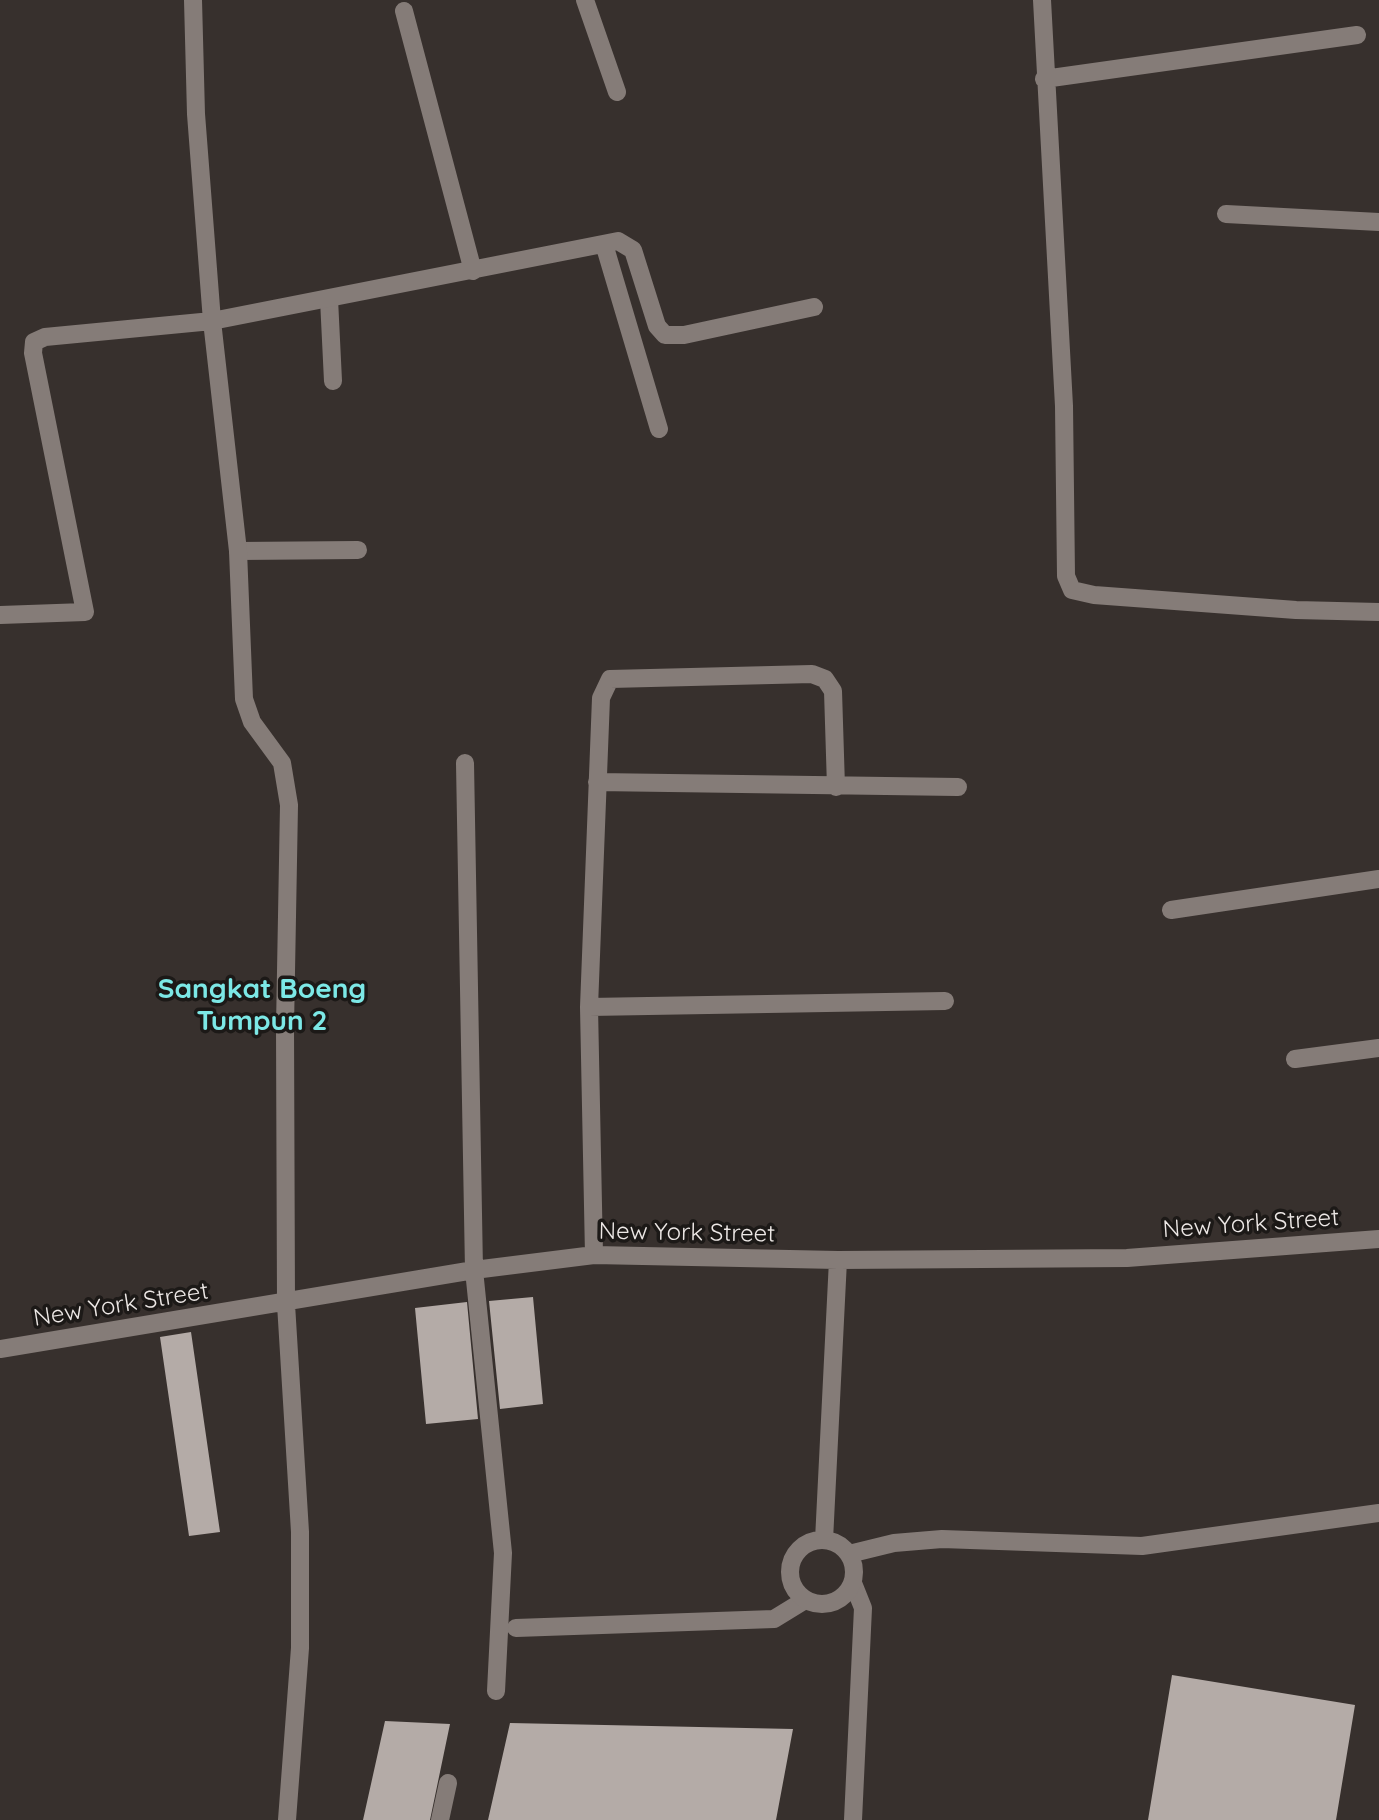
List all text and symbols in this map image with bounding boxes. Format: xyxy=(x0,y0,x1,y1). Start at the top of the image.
district label: Sangkat Boeng Tumpun 2 xyxy=(158,973,366,1039)
street label: New York Street xyxy=(1162,1203,1340,1245)
street label: New York Street xyxy=(598,1217,776,1249)
street label: New York Street xyxy=(31,1277,211,1333)

